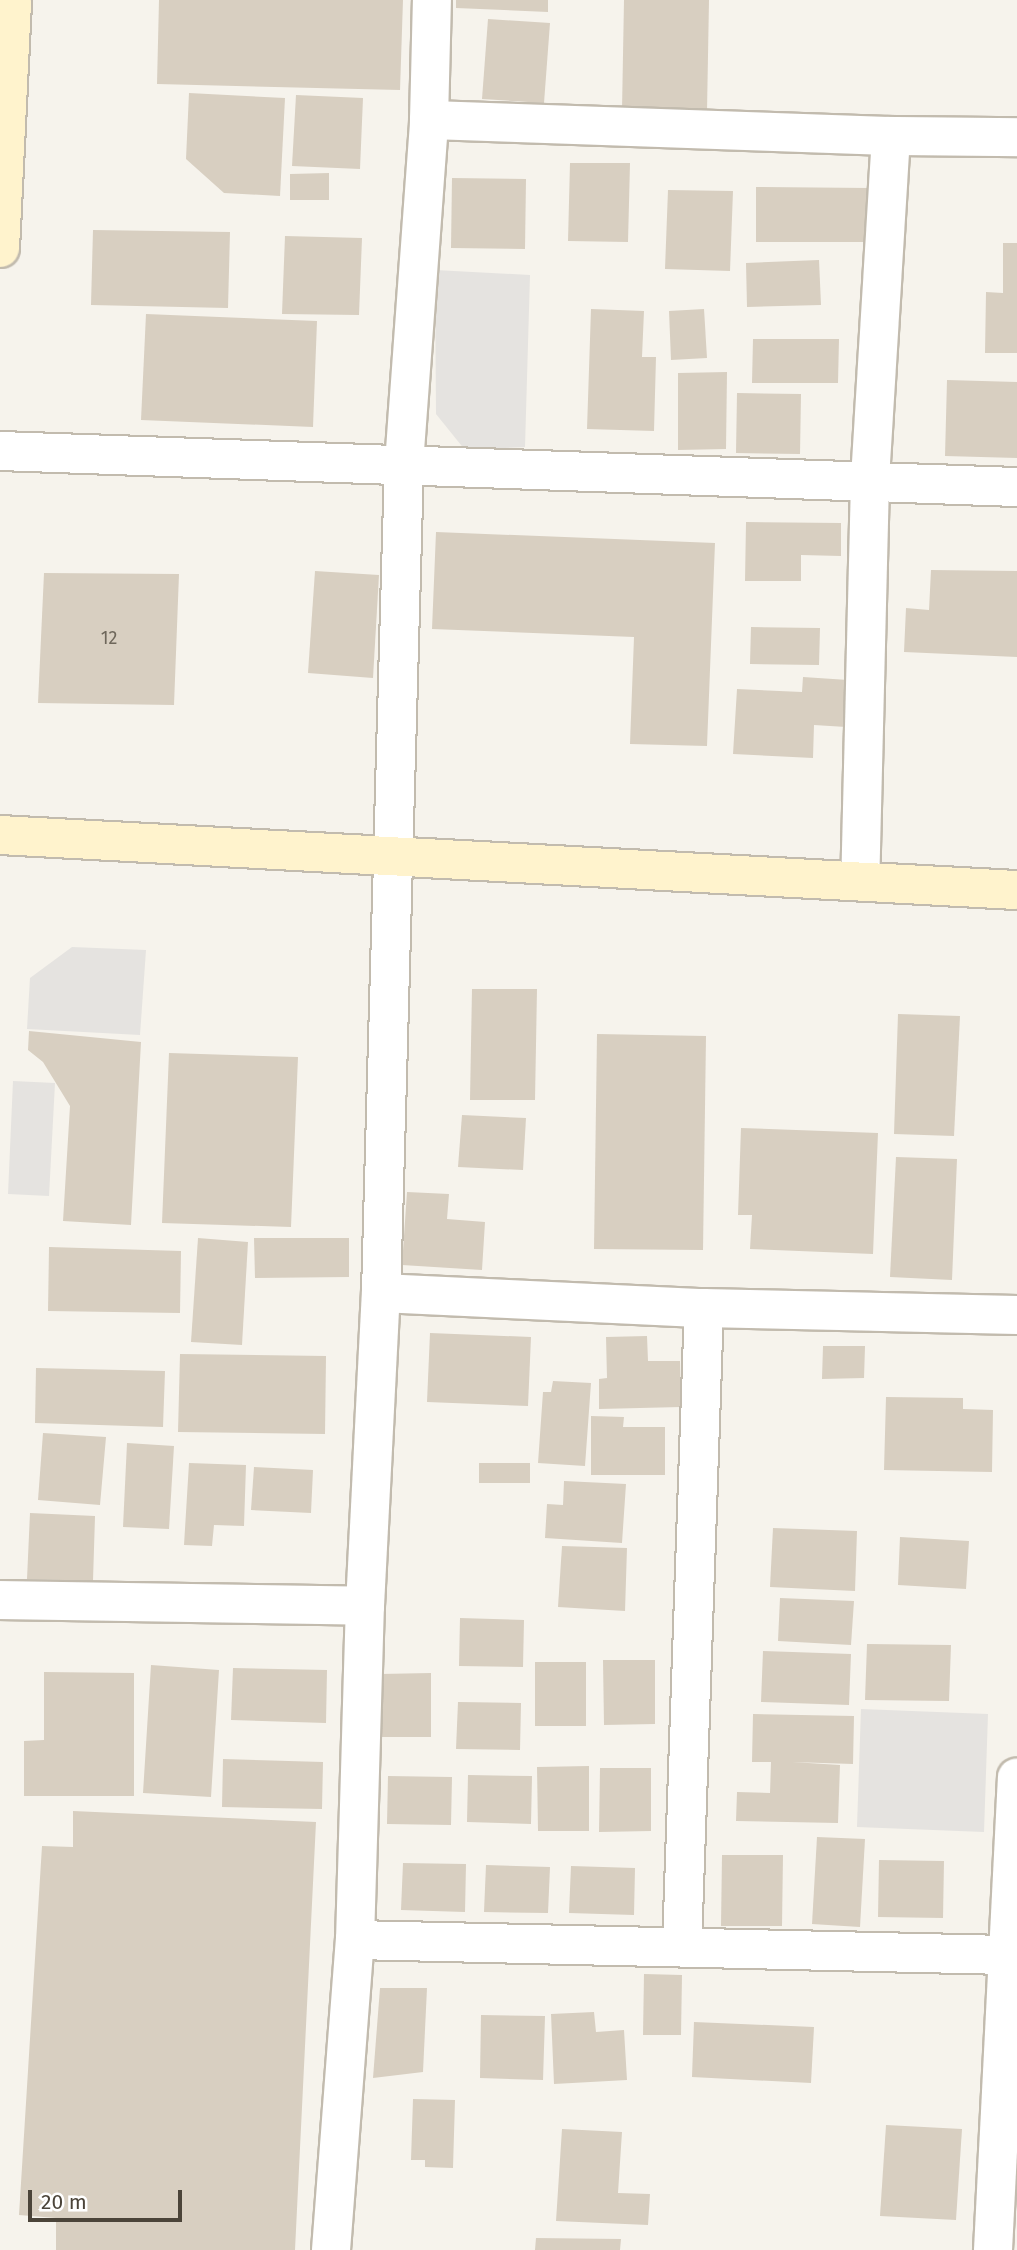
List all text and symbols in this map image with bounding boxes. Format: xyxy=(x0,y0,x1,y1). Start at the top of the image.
house number: 12 xyxy=(101,627,117,649)
scale bar xyxy=(32,2176,186,2220)
text: 20 m xyxy=(41,2189,87,2215)

